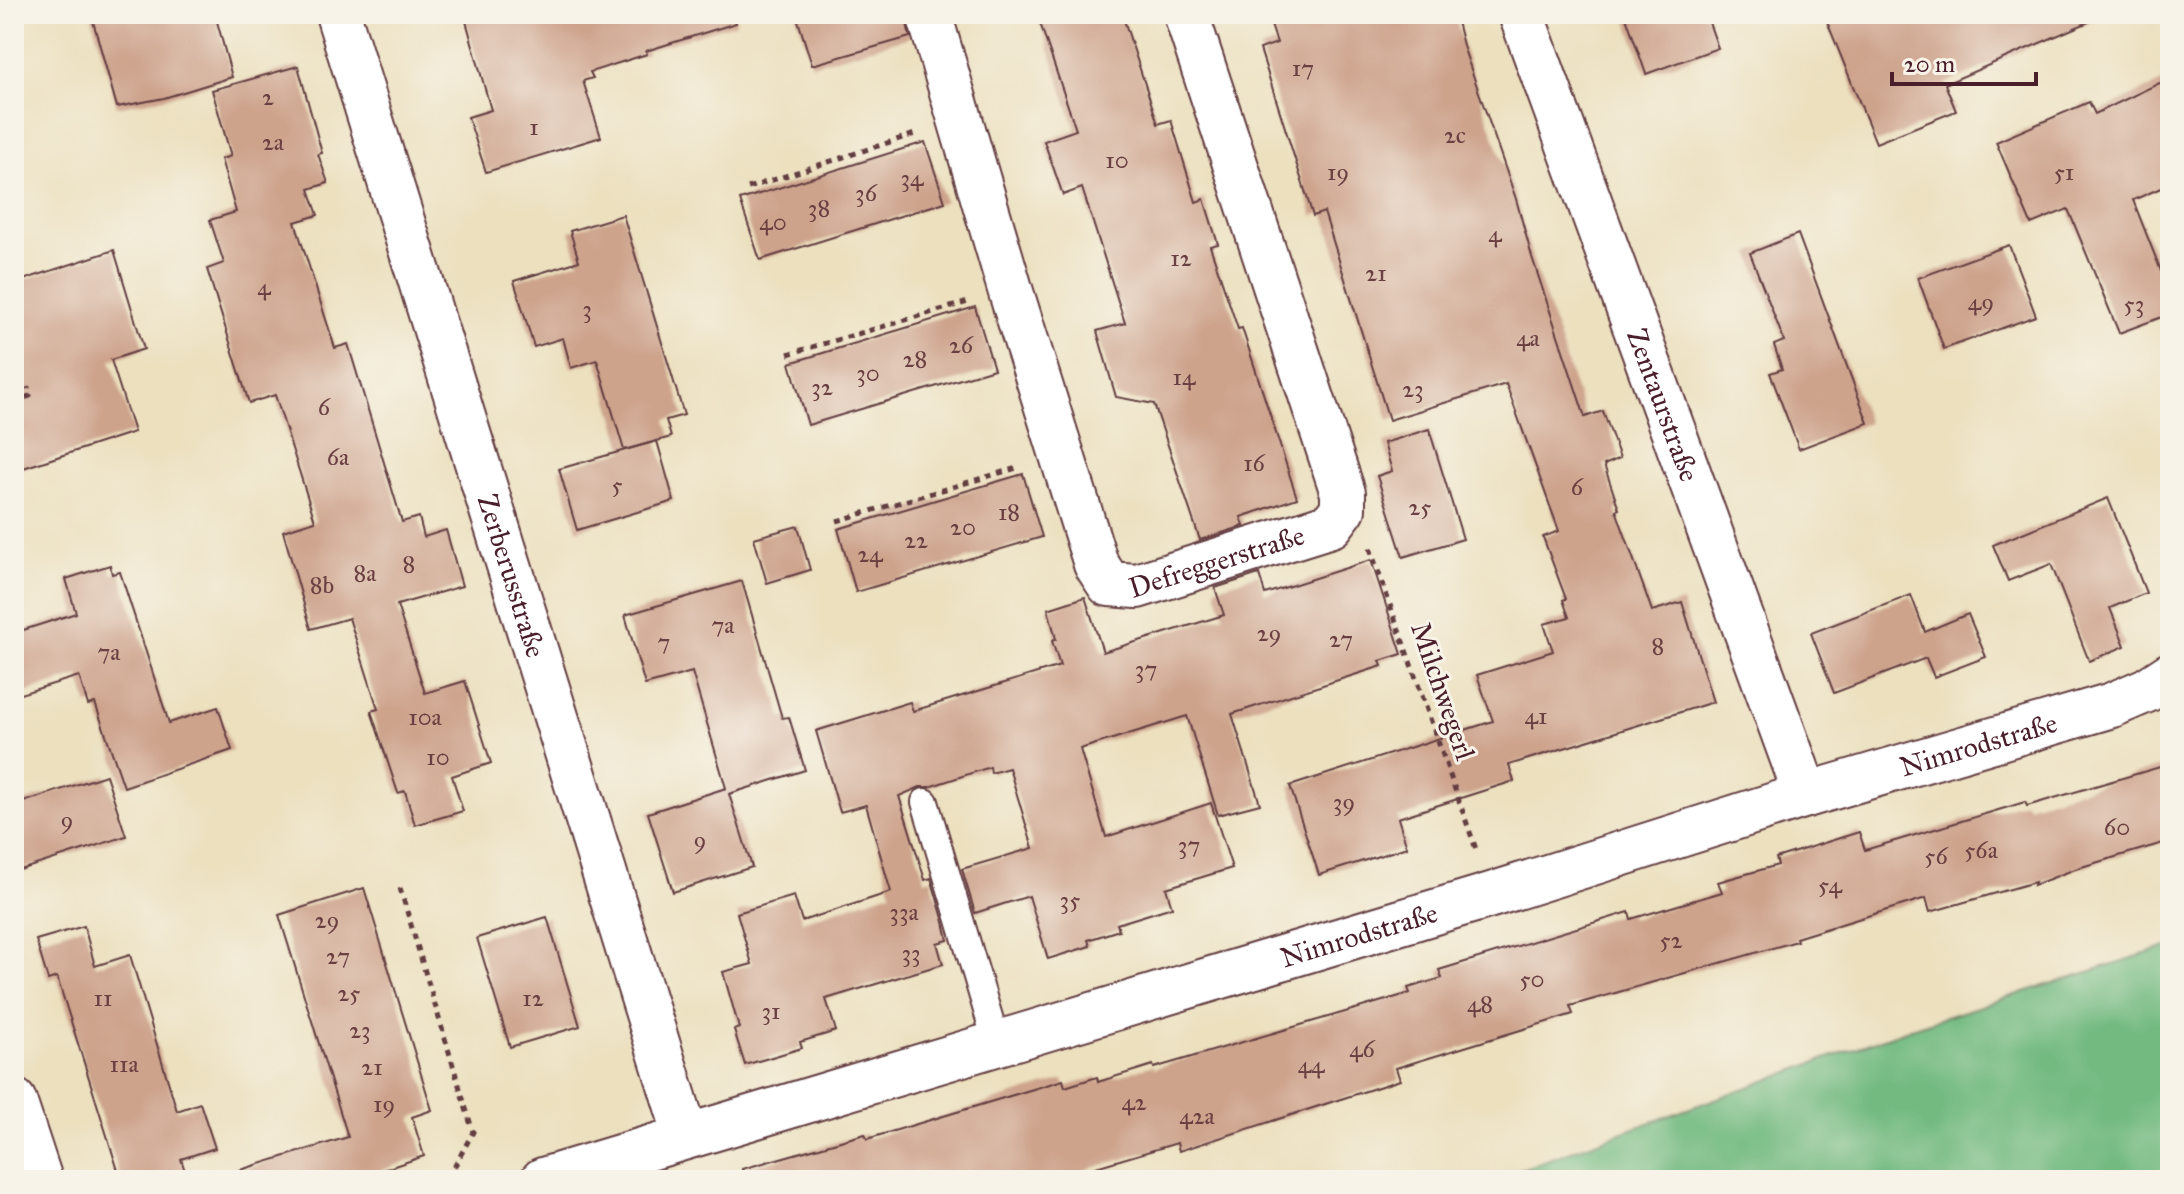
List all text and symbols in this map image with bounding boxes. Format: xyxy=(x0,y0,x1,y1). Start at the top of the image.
scale bar xyxy=(1892,36,2036,86)
text: 20 m xyxy=(1904,49,1955,79)
house number: 17 xyxy=(1292,53,1314,83)
house number: 2 xyxy=(262,82,274,112)
house number: 1 xyxy=(529,112,539,142)
house number: 2c xyxy=(1444,120,1466,150)
house number: 2a xyxy=(262,127,285,157)
house number: 10 xyxy=(1105,145,1129,175)
house number: 19 xyxy=(1327,157,1349,187)
house number: 51 xyxy=(2054,157,2074,187)
house number: 34 xyxy=(901,163,924,193)
house number: 36 xyxy=(855,178,878,208)
house number: 38 xyxy=(808,193,830,223)
house number: 40 xyxy=(759,207,787,237)
house number: 4 xyxy=(1488,219,1502,249)
house number: 12 xyxy=(1170,243,1192,273)
house number: 21 xyxy=(1365,258,1387,288)
house number: 4 xyxy=(257,272,271,302)
house number: 49 xyxy=(1968,287,1994,317)
house number: 53 xyxy=(2124,289,2144,319)
house number: 3 xyxy=(582,294,592,324)
house number: 4a xyxy=(1516,323,1541,353)
street label: Zentaurstraße xyxy=(1620,324,1707,486)
house number: 26 xyxy=(949,330,974,360)
house number: 28 xyxy=(903,344,927,374)
house number: 30 xyxy=(856,358,880,388)
house number: 14 xyxy=(1173,362,1196,392)
house number: 32 xyxy=(811,372,833,402)
house number: 23 xyxy=(1402,374,1424,404)
house number: 6 xyxy=(318,392,331,422)
house number: 6a xyxy=(327,442,350,472)
house number: 16 xyxy=(1243,448,1266,478)
house number: 5 xyxy=(611,470,623,500)
house number: 6 xyxy=(1571,472,1584,502)
street label: Zerberusstraße xyxy=(470,490,554,662)
house number: 25 xyxy=(1409,492,1431,522)
house number: 18 xyxy=(998,497,1020,527)
house number: 20 xyxy=(950,512,976,542)
street label: Defreggerstraße xyxy=(1124,517,1309,605)
house number: 22 xyxy=(904,525,928,555)
house number: 24 xyxy=(857,539,883,569)
house number: 8 xyxy=(403,549,415,579)
house number: 8a xyxy=(354,558,377,588)
house number: 8b xyxy=(310,570,334,600)
house number: 7a xyxy=(712,610,735,640)
street label: Milchwegerl xyxy=(1403,617,1483,765)
house number: 29 xyxy=(1257,618,1281,648)
house number: 27 xyxy=(1329,624,1353,654)
house number: 7 xyxy=(658,627,670,657)
house number: 8 xyxy=(1652,631,1664,661)
house number: 7a xyxy=(98,637,121,667)
house number: 37 xyxy=(1135,654,1157,684)
house number: 41 xyxy=(1525,701,1547,731)
house number: 10a xyxy=(408,702,443,732)
street label: Nimrodstraße xyxy=(1896,705,2061,784)
house number: 10 xyxy=(426,742,450,772)
house number: 39 xyxy=(1333,787,1355,817)
house number: 9 xyxy=(61,805,73,835)
house number: 60 xyxy=(2104,812,2130,842)
house number: 9 xyxy=(694,825,706,855)
house number: 37 xyxy=(1178,830,1200,860)
house number: 56a xyxy=(1964,835,1999,865)
house number: 56 xyxy=(1924,841,1948,871)
house number: 54 xyxy=(1818,870,1843,900)
house number: 35 xyxy=(1060,885,1080,915)
street label: Nimrodstraße xyxy=(1276,895,1442,975)
house number: 33a xyxy=(889,897,920,927)
house number: 29 xyxy=(315,905,339,935)
house number: 52 xyxy=(1660,925,1683,955)
house number: 33 xyxy=(901,938,921,968)
house number: 27 xyxy=(326,941,350,971)
house number: 50 xyxy=(1519,964,1545,994)
house number: 25 xyxy=(338,978,360,1008)
house number: 11 xyxy=(94,983,112,1013)
house number: 12 xyxy=(522,983,544,1013)
house number: 48 xyxy=(1467,989,1493,1019)
house number: 31 xyxy=(761,996,781,1026)
house number: 23 xyxy=(349,1015,371,1045)
house number: 46 xyxy=(1349,1034,1376,1064)
house number: 11a xyxy=(109,1049,139,1079)
house number: 44 xyxy=(1298,1050,1325,1080)
house number: 21 xyxy=(361,1052,383,1082)
house number: 42 xyxy=(1121,1087,1147,1117)
house number: 19 xyxy=(373,1089,395,1119)
house number: 42a xyxy=(1179,1101,1216,1131)

